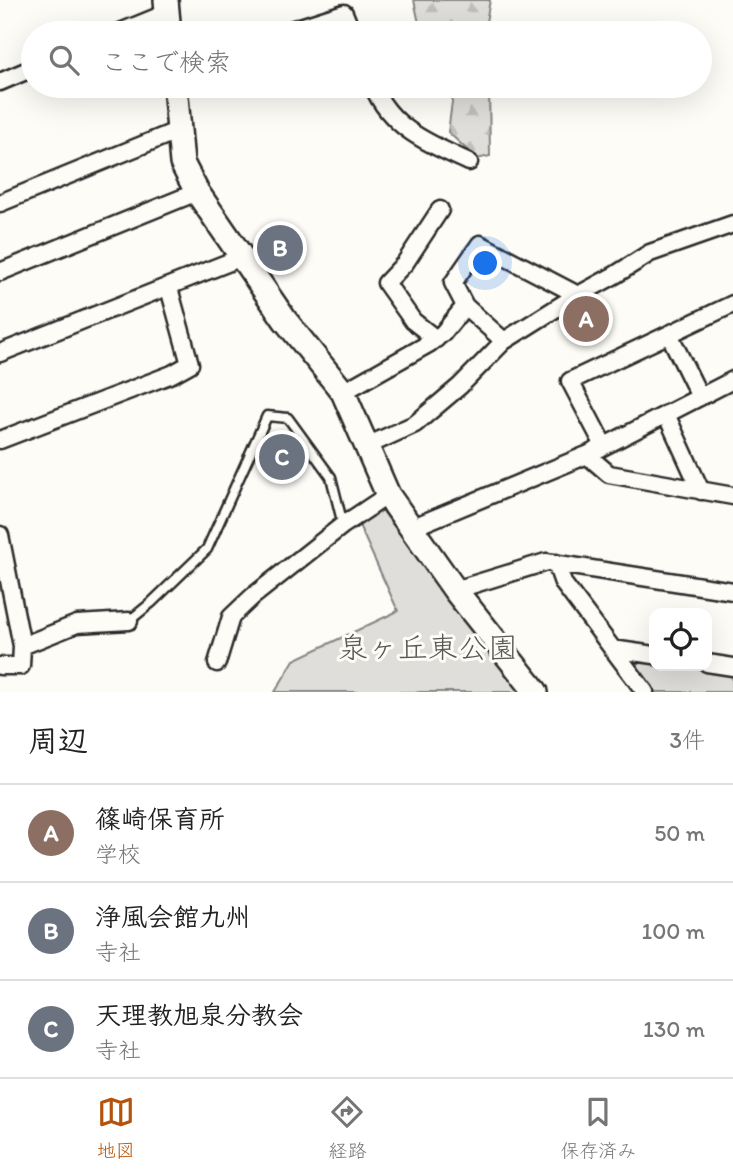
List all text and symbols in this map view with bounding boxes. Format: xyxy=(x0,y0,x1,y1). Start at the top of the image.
search box xyxy=(21,21,712,98)
icon: search xyxy=(45,41,83,79)
text: ここで検索 xyxy=(101,46,231,78)
pin: B xyxy=(257,222,303,274)
your location xyxy=(468,246,502,280)
pin: A xyxy=(563,293,609,345)
pin: C xyxy=(259,431,305,483)
map controls xyxy=(649,608,712,671)
button: locate xyxy=(649,608,712,671)
park label: 泉ヶ丘東公園 xyxy=(338,629,518,666)
text: 周辺 xyxy=(28,722,88,759)
text: 3件 xyxy=(669,726,705,754)
text: 篠崎保育所 xyxy=(95,803,225,835)
text: A xyxy=(44,819,58,847)
text: 50 m xyxy=(654,819,705,847)
text: 学校 xyxy=(95,840,141,868)
text: 浄風会館九州 xyxy=(95,901,251,933)
text: B xyxy=(44,917,58,945)
text: 100 m xyxy=(641,917,705,945)
text: 寺社 xyxy=(95,938,141,966)
text: 天理教旭泉分教会 xyxy=(95,999,303,1031)
text: C xyxy=(44,1015,58,1043)
text: 130 m xyxy=(643,1015,705,1043)
text: 寺社 xyxy=(95,1036,141,1064)
tab: 地図 xyxy=(97,1093,135,1162)
tab: 経路 xyxy=(328,1093,366,1162)
tab: 保存済み xyxy=(560,1093,636,1162)

